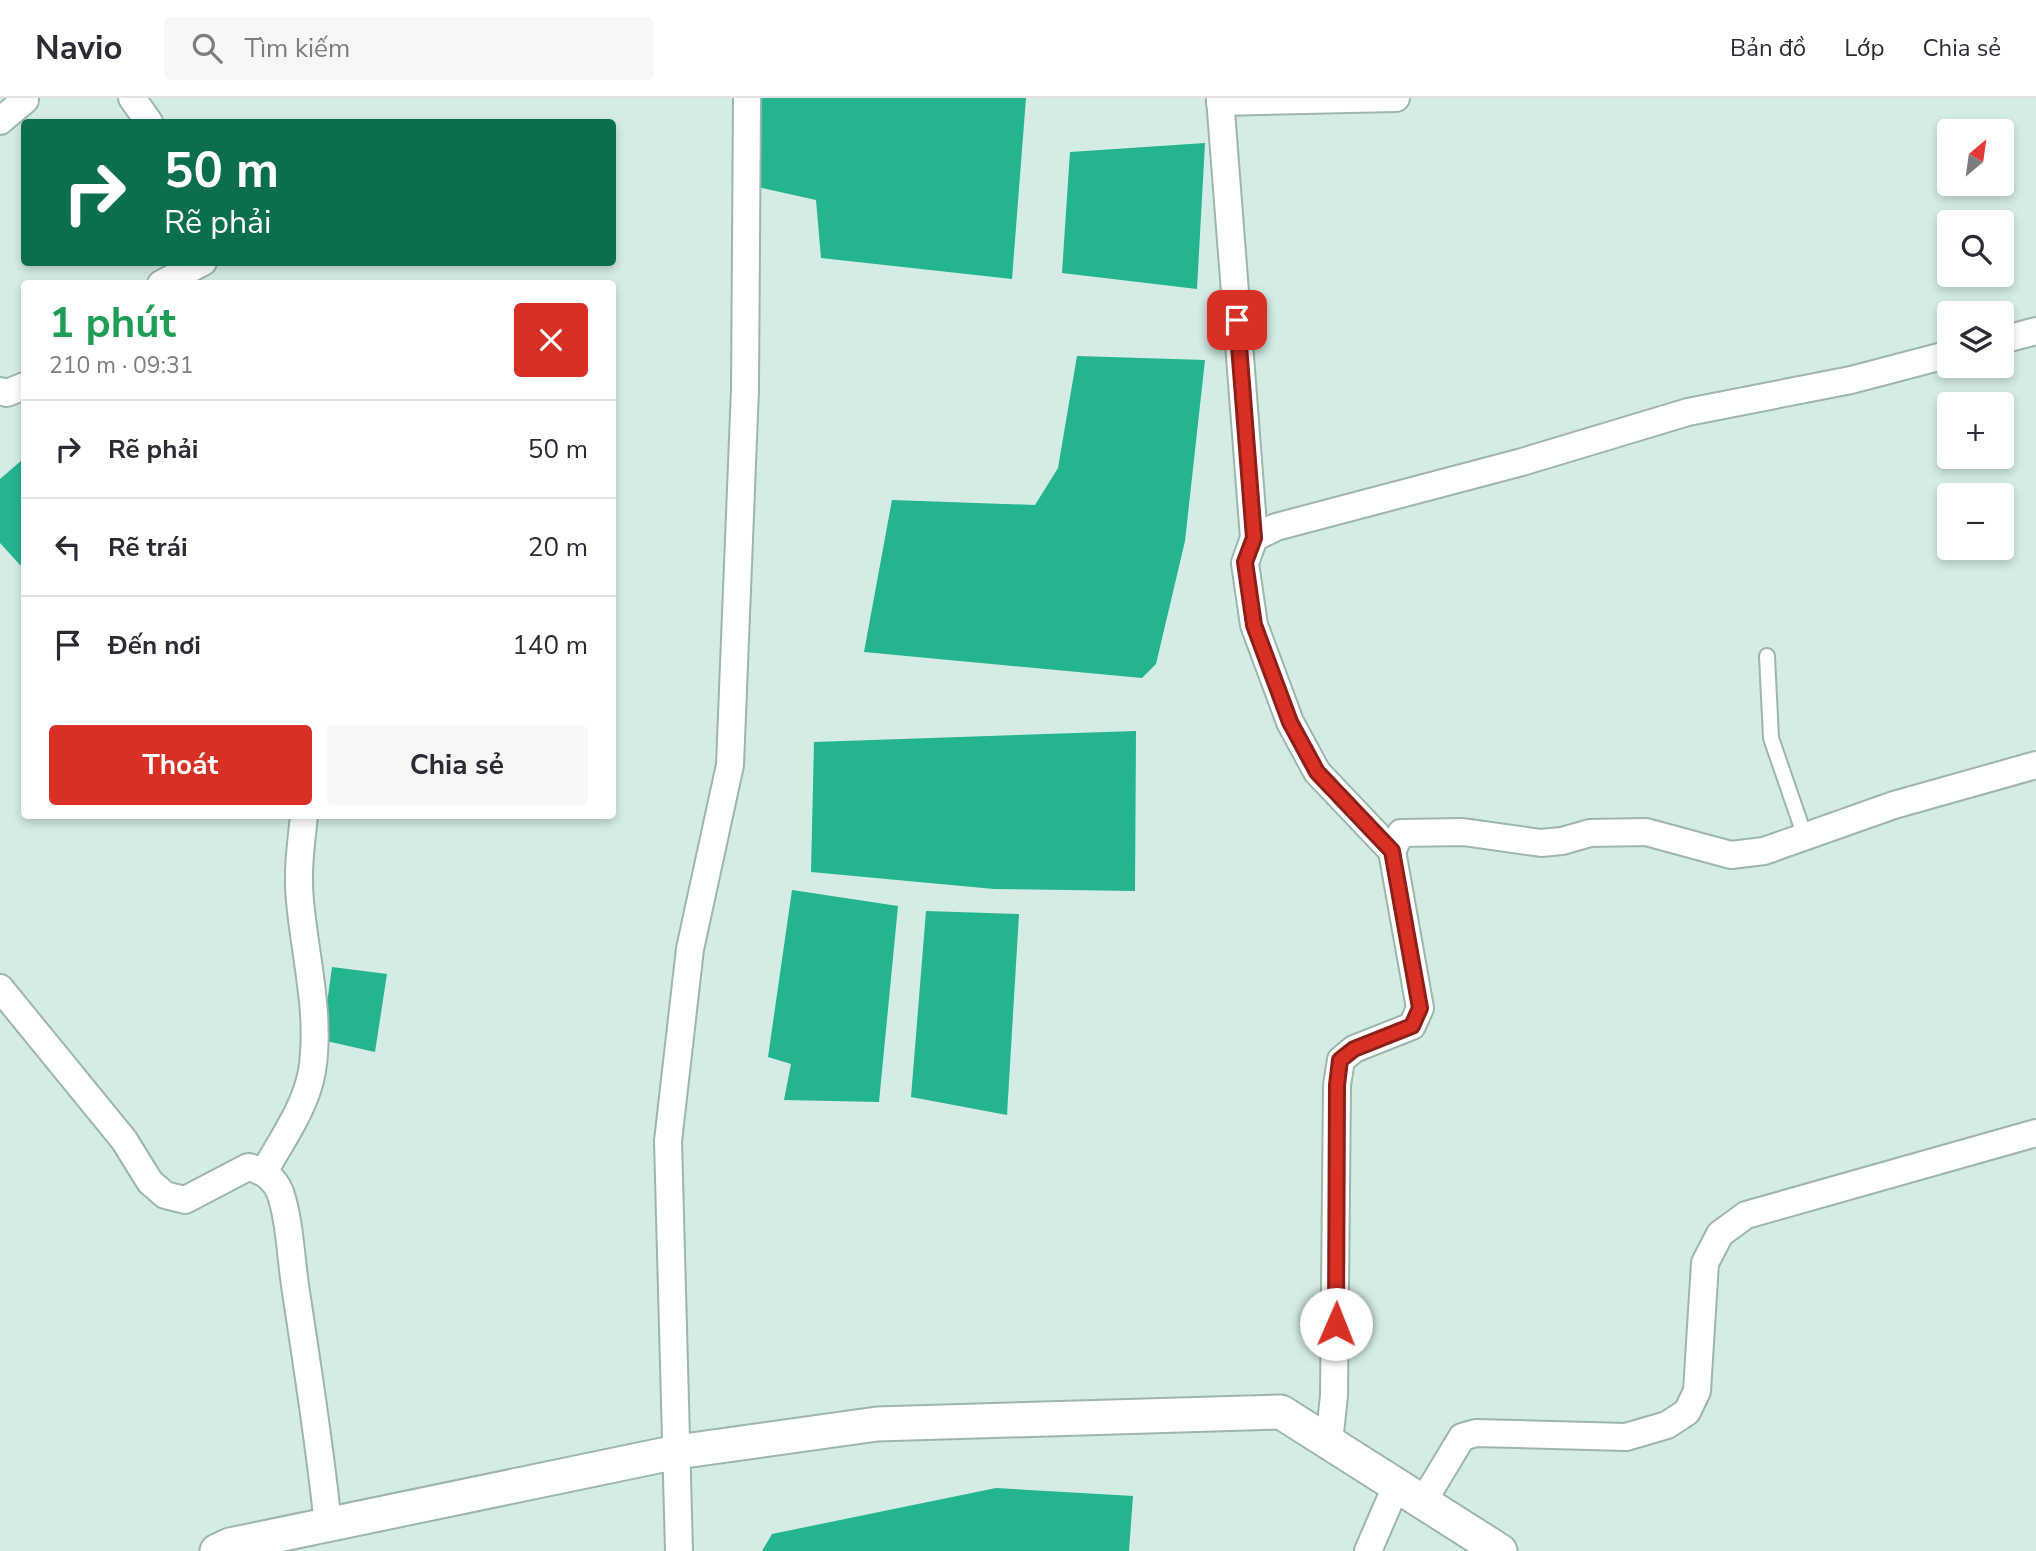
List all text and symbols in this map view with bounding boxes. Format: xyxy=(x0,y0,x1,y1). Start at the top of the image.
search box xyxy=(164,17,654,80)
text: Navio xyxy=(35,26,122,71)
icon: search xyxy=(188,29,226,67)
text: Tìm kiếm xyxy=(244,31,350,66)
text: Bản đồ xyxy=(1730,32,1806,64)
text: Lớp xyxy=(1844,32,1884,64)
text: Chia sẻ xyxy=(1922,32,2001,64)
north arrow xyxy=(1937,119,2014,196)
map controls xyxy=(1937,119,2014,560)
text: 50 m xyxy=(164,137,279,204)
icon: right xyxy=(49,147,140,238)
text: Rẽ phải xyxy=(164,201,272,244)
button: search xyxy=(1937,210,2014,287)
pin xyxy=(1207,290,1267,350)
text: 1 phút xyxy=(49,295,176,352)
icon: arrive xyxy=(1218,301,1256,339)
button: layers xyxy=(1937,301,2014,378)
button: close xyxy=(514,303,588,377)
text: 210 m · 09:31 xyxy=(49,350,194,381)
button: + xyxy=(1937,392,2014,469)
icon: right xyxy=(49,430,87,468)
text: Rẽ phải xyxy=(108,432,198,467)
text: 50 m xyxy=(528,432,588,467)
button: − xyxy=(1937,483,2014,560)
icon: left xyxy=(49,528,87,566)
text: Rẽ trái xyxy=(108,530,188,565)
text: 20 m xyxy=(528,530,588,565)
icon: arrive xyxy=(49,626,87,664)
text: Đến nơi xyxy=(108,628,201,663)
text: 140 m xyxy=(512,628,588,663)
button: Thoát xyxy=(49,725,312,805)
button: Chia sẻ xyxy=(326,725,588,805)
position arrow xyxy=(1299,1287,1373,1361)

